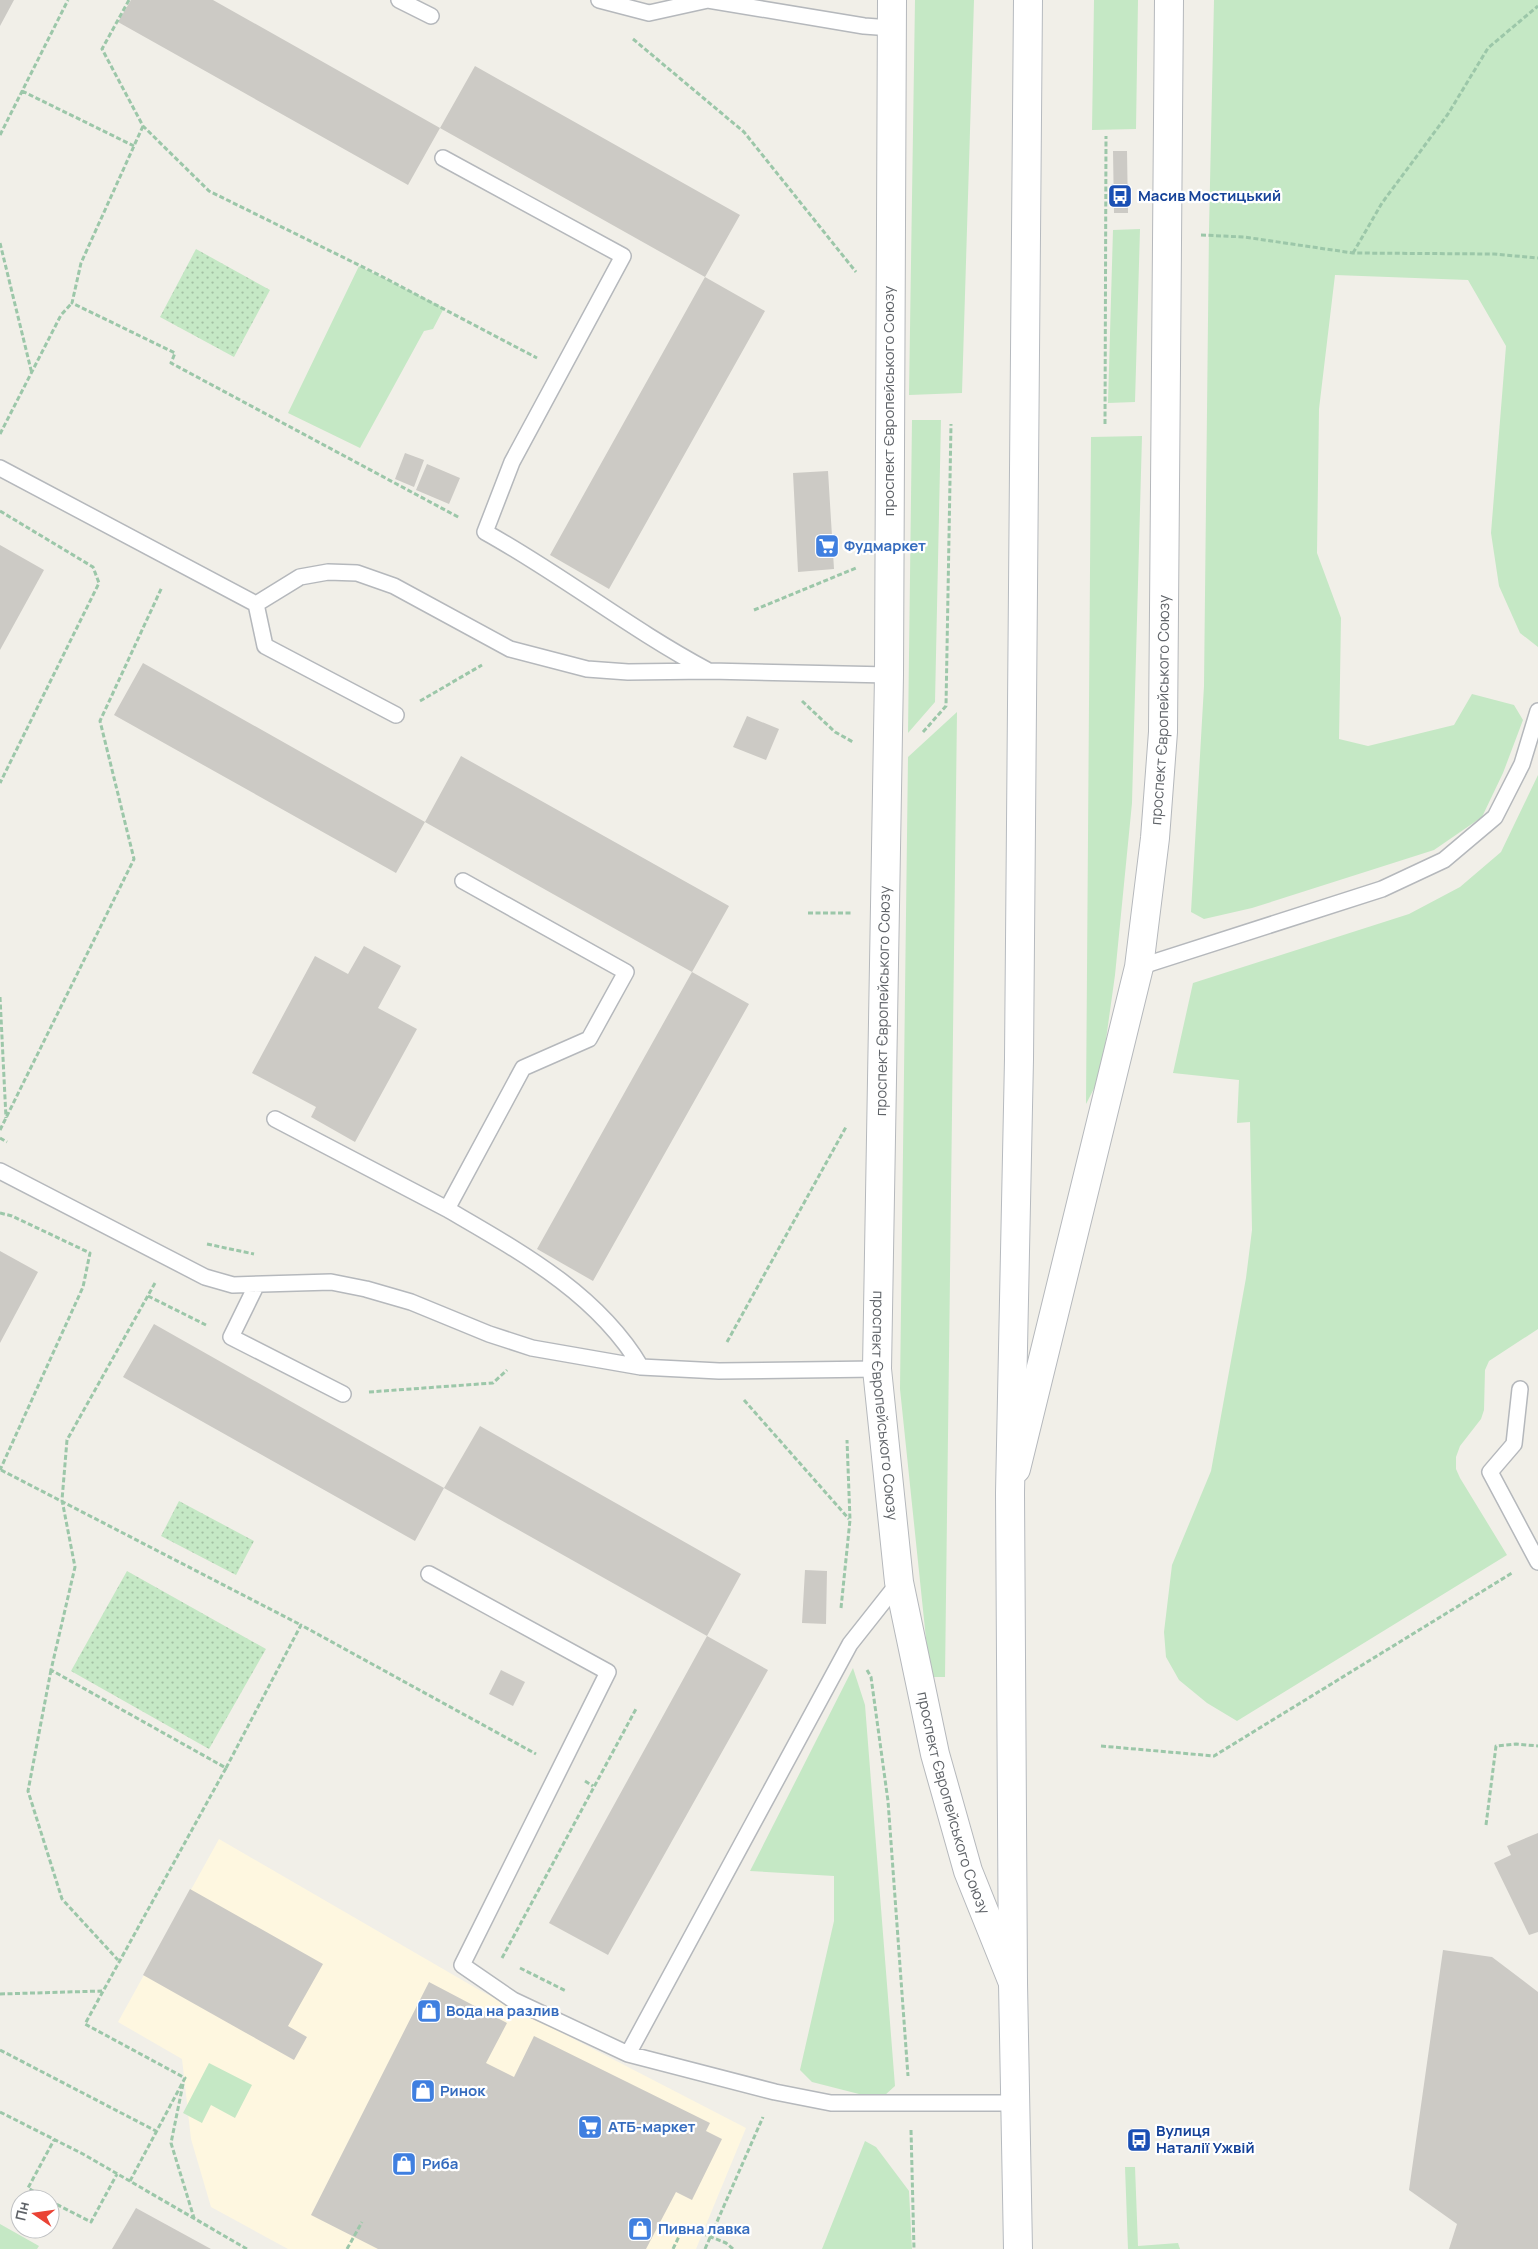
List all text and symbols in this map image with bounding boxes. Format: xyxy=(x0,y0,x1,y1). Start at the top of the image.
bus stop icon: Масив Мостицький xyxy=(1107,183,1133,209)
place label: Масив Мостицький xyxy=(1138,185,1281,206)
street label: проспект Європейського Союзу xyxy=(878,286,899,516)
supermarket icon: Фудмаркет xyxy=(814,533,840,559)
place label: Фудмаркет xyxy=(844,535,926,556)
street label: проспект Європейського Союзу xyxy=(1145,595,1174,826)
street label: проспект Європейського Союзу xyxy=(870,886,895,1116)
street label: проспект Європейського Союзу xyxy=(867,1290,904,1521)
street label: проспект Європейського Союзу xyxy=(912,1690,995,1917)
shop icon: Вода на разлив xyxy=(416,1998,442,2024)
place label: Вода на разлив xyxy=(446,2000,559,2021)
shop icon: Ринок xyxy=(410,2078,436,2104)
place label: Ринок xyxy=(440,2080,486,2101)
supermarket icon: АТБ-маркет xyxy=(577,2114,603,2140)
place label: АТБ-маркет xyxy=(608,2116,695,2137)
place label: Вулиця Наталії Ужвій xyxy=(1156,2120,1255,2158)
bus stop icon: Вулиця Наталії Ужвій xyxy=(1126,2127,1152,2153)
shop icon: Риба xyxy=(391,2151,417,2177)
place label: Риба xyxy=(422,2153,458,2174)
north arrow xyxy=(10,2189,60,2239)
text: Пн xyxy=(10,2200,33,2222)
shop icon: Пивна лавка xyxy=(627,2216,653,2242)
place label: Пивна лавка xyxy=(658,2218,750,2239)

